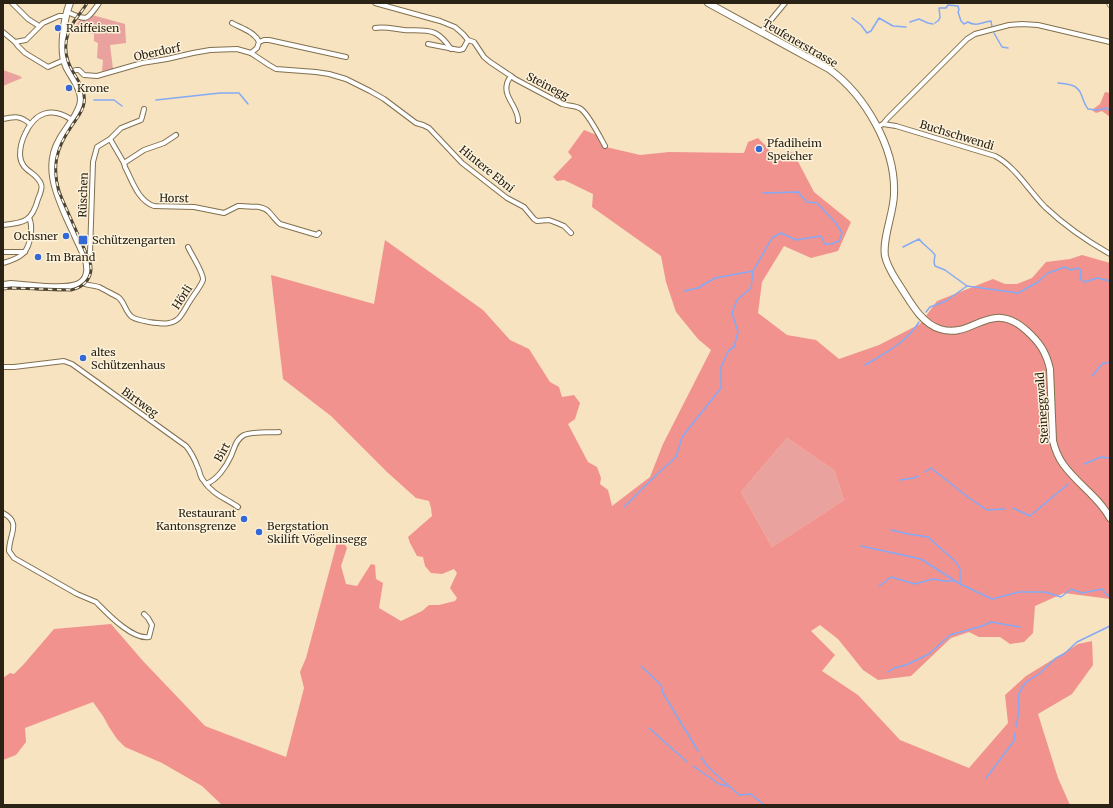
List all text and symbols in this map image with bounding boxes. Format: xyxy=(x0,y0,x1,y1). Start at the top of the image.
street label: Teufenerstrasse xyxy=(760,16,840,70)
place label: Raiffeisen xyxy=(66,21,120,35)
marker: Raiffeisen xyxy=(53,23,63,33)
street label: Oberdorf xyxy=(132,40,182,64)
street label: Steinegg xyxy=(524,69,572,103)
place label: Krone xyxy=(77,81,109,95)
marker: Krone xyxy=(64,83,74,93)
street label: Buchschwendi xyxy=(918,117,996,153)
place label: Pfadiheim Speicher xyxy=(767,136,822,163)
street label: Hintere Ebni xyxy=(457,143,518,196)
marker: Pfadiheim Speicher xyxy=(754,144,764,154)
street label: Rüschen xyxy=(75,171,91,218)
street label: Horst xyxy=(159,191,190,205)
place label: Ochsner xyxy=(14,229,58,243)
marker: Ochsner xyxy=(61,231,71,241)
place label: Schützengarten xyxy=(92,233,176,247)
marker: Schützengarten xyxy=(77,234,89,246)
place label: Im Brand xyxy=(46,250,96,264)
marker: Im Brand xyxy=(33,252,43,262)
street label: Hörli xyxy=(169,282,195,312)
place label: altes Schützenhaus xyxy=(91,345,165,372)
marker: altes Schützenhaus xyxy=(78,353,88,363)
street label: Steineggwald xyxy=(1032,371,1051,444)
street label: Birtweg xyxy=(119,384,161,420)
street label: Birt xyxy=(211,439,233,464)
place label: Restaurant Kantonsgrenze xyxy=(156,506,237,533)
marker: Restaurant Kantonsgrenze xyxy=(239,514,249,524)
place label: Bergstation Skilift Vögelinsegg xyxy=(267,519,367,546)
marker: Bergstation Skilift Vögelinsegg xyxy=(254,527,264,537)

